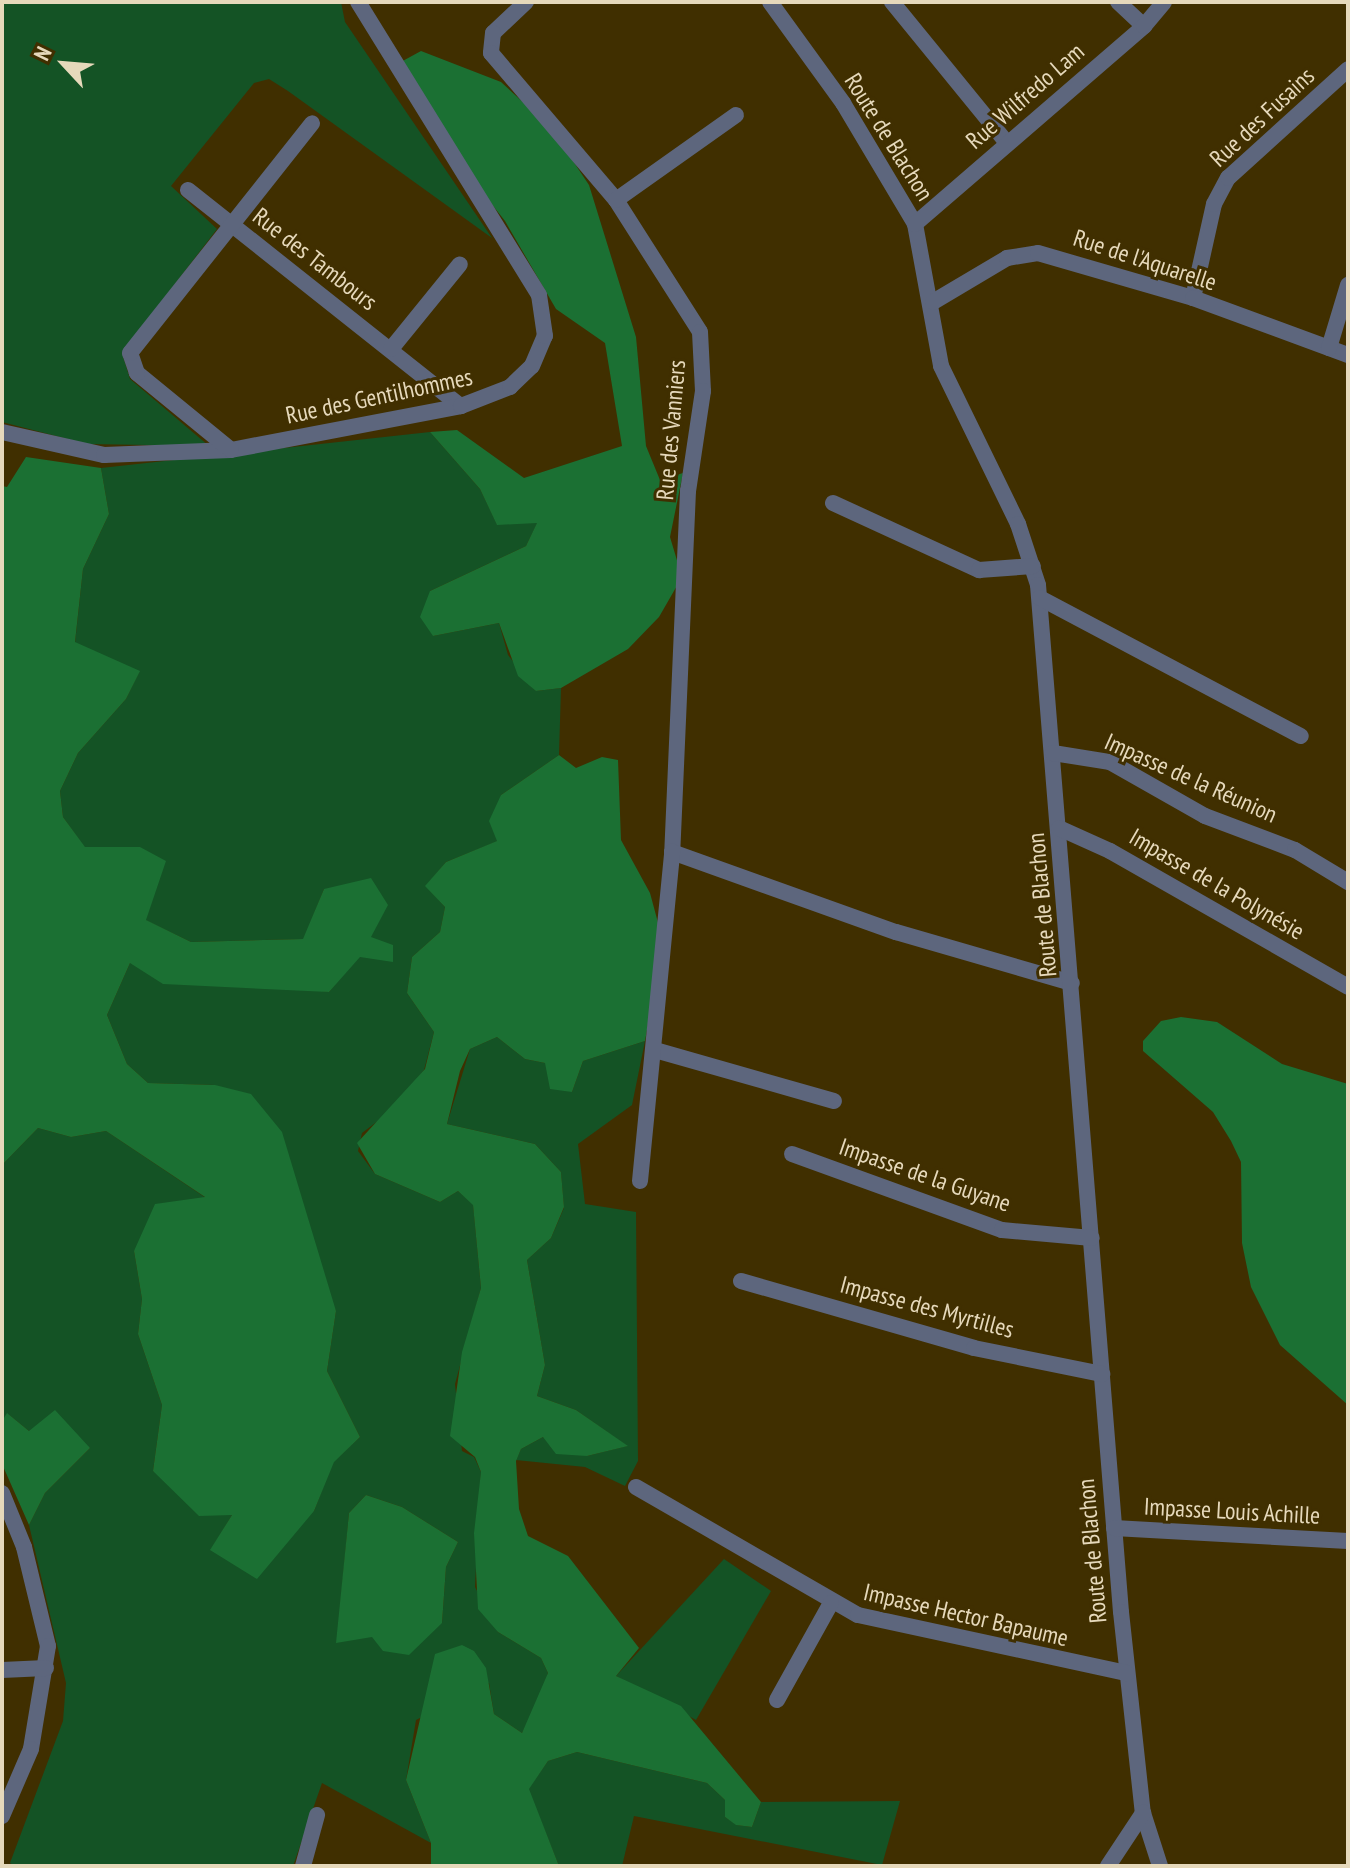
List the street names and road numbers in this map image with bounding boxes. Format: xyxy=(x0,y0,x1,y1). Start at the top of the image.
street label: Rue Wilfredo Lam xyxy=(960,37,1090,155)
street label: Rue des Fusains xyxy=(1204,61,1320,173)
street label: Route de Blachon xyxy=(838,68,940,206)
street label: Rue des Tambours xyxy=(247,201,383,317)
street label: Rue de l'Aquarelle xyxy=(1070,223,1220,297)
street label: Rue des Vanniers xyxy=(651,358,691,502)
street label: Rue des Gentilhommes xyxy=(283,362,475,430)
street label: Impasse de la Réunion xyxy=(1100,727,1282,829)
street label: Impasse de la Polynésie xyxy=(1125,822,1309,946)
street label: Route de Blachon xyxy=(1021,832,1063,978)
street label: Impasse de la Guyane xyxy=(835,1132,1015,1218)
street label: Impasse des Myrtilles xyxy=(837,1270,1017,1344)
street label: Route de Blachon xyxy=(1071,1478,1113,1624)
street label: Impasse Louis Achille xyxy=(1143,1492,1321,1530)
street label: Impasse Hector Bapaume xyxy=(861,1577,1071,1653)

